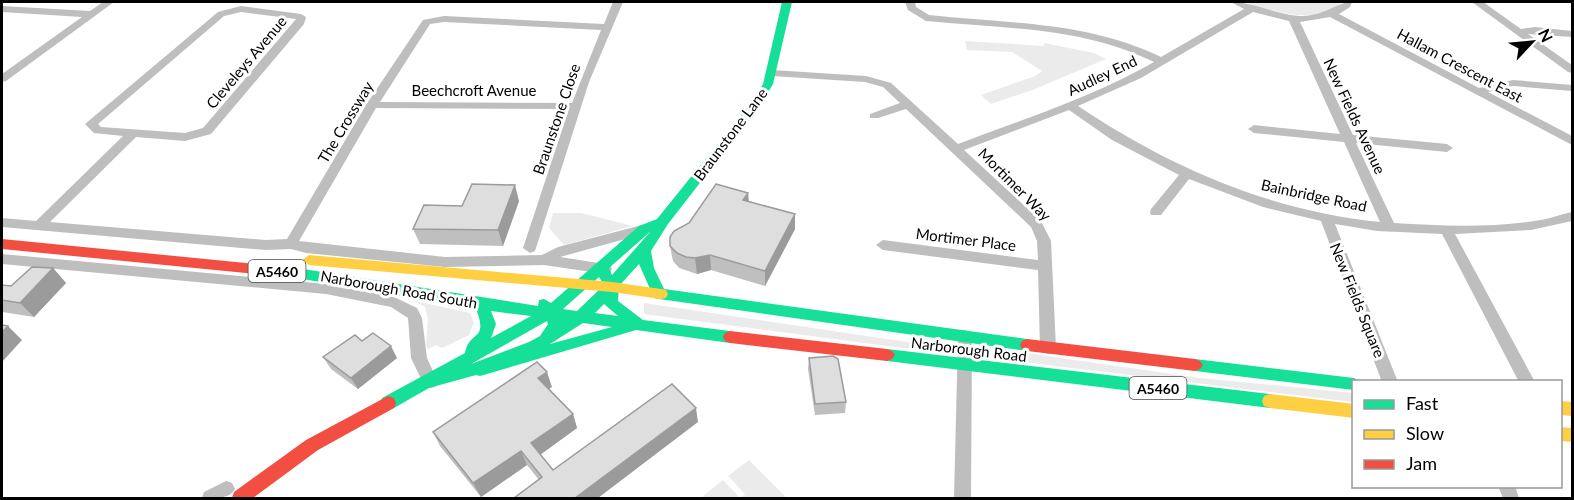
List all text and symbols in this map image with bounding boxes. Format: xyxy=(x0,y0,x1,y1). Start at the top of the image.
street label: Cleveleys Avenue xyxy=(202,12,290,112)
north arrow xyxy=(1502,12,1562,72)
street label: Hallam Crescent East xyxy=(1394,24,1526,106)
text: N xyxy=(1535,26,1557,45)
street label: Audley End xyxy=(1064,51,1140,99)
street label: New Fields Avenue xyxy=(1320,55,1390,177)
street label: Braunstone Close xyxy=(529,61,583,177)
street label: The Crossway xyxy=(314,78,377,166)
street label: Beechcroft Avenue xyxy=(412,81,537,99)
street label: Braunstone Lane xyxy=(689,84,771,184)
street label: Mortimer Way xyxy=(975,144,1055,224)
street label: Bainbridge Road xyxy=(1260,175,1368,215)
street label: Mortimer Place xyxy=(915,224,1017,254)
street label: New Fields Square xyxy=(1327,240,1389,360)
road number: A5460 xyxy=(248,260,306,282)
street label: Narborough Road South xyxy=(319,266,479,312)
street label: Narborough Road xyxy=(910,333,1028,365)
road number: A5460 xyxy=(1130,377,1186,399)
legend xyxy=(1352,380,1562,488)
text: Fast xyxy=(1406,392,1439,414)
text: Slow xyxy=(1406,422,1444,444)
text: Jam xyxy=(1406,452,1437,474)

